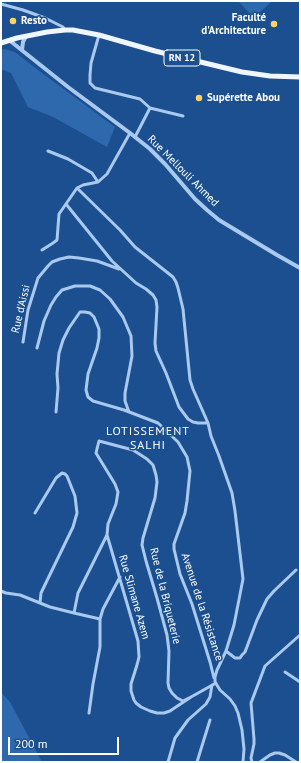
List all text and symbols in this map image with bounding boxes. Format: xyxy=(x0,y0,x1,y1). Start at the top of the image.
place label: Faculté d'Architecture xyxy=(201,11,266,37)
place label: Resto xyxy=(21,14,47,28)
marker: Resto xyxy=(8,16,18,26)
marker: Faculté d'Architecture xyxy=(269,19,279,29)
road number: RN 12 xyxy=(164,50,200,66)
place label: Supérette Abou xyxy=(207,91,280,105)
marker: Supérette Abou xyxy=(194,93,204,103)
street label: Rue Mellouli Ahmed xyxy=(145,133,221,209)
street label: Rue d'Aissi xyxy=(9,283,33,335)
district label: LOTISSEMENT SALHI xyxy=(106,425,190,453)
street label: Rue de la Briqueterie xyxy=(147,546,183,646)
street label: Avenue de la Résistance xyxy=(178,551,226,663)
street label: Rue Slimane Azem xyxy=(116,553,152,641)
scale bar xyxy=(10,729,121,755)
text: 200 m xyxy=(15,736,48,751)

